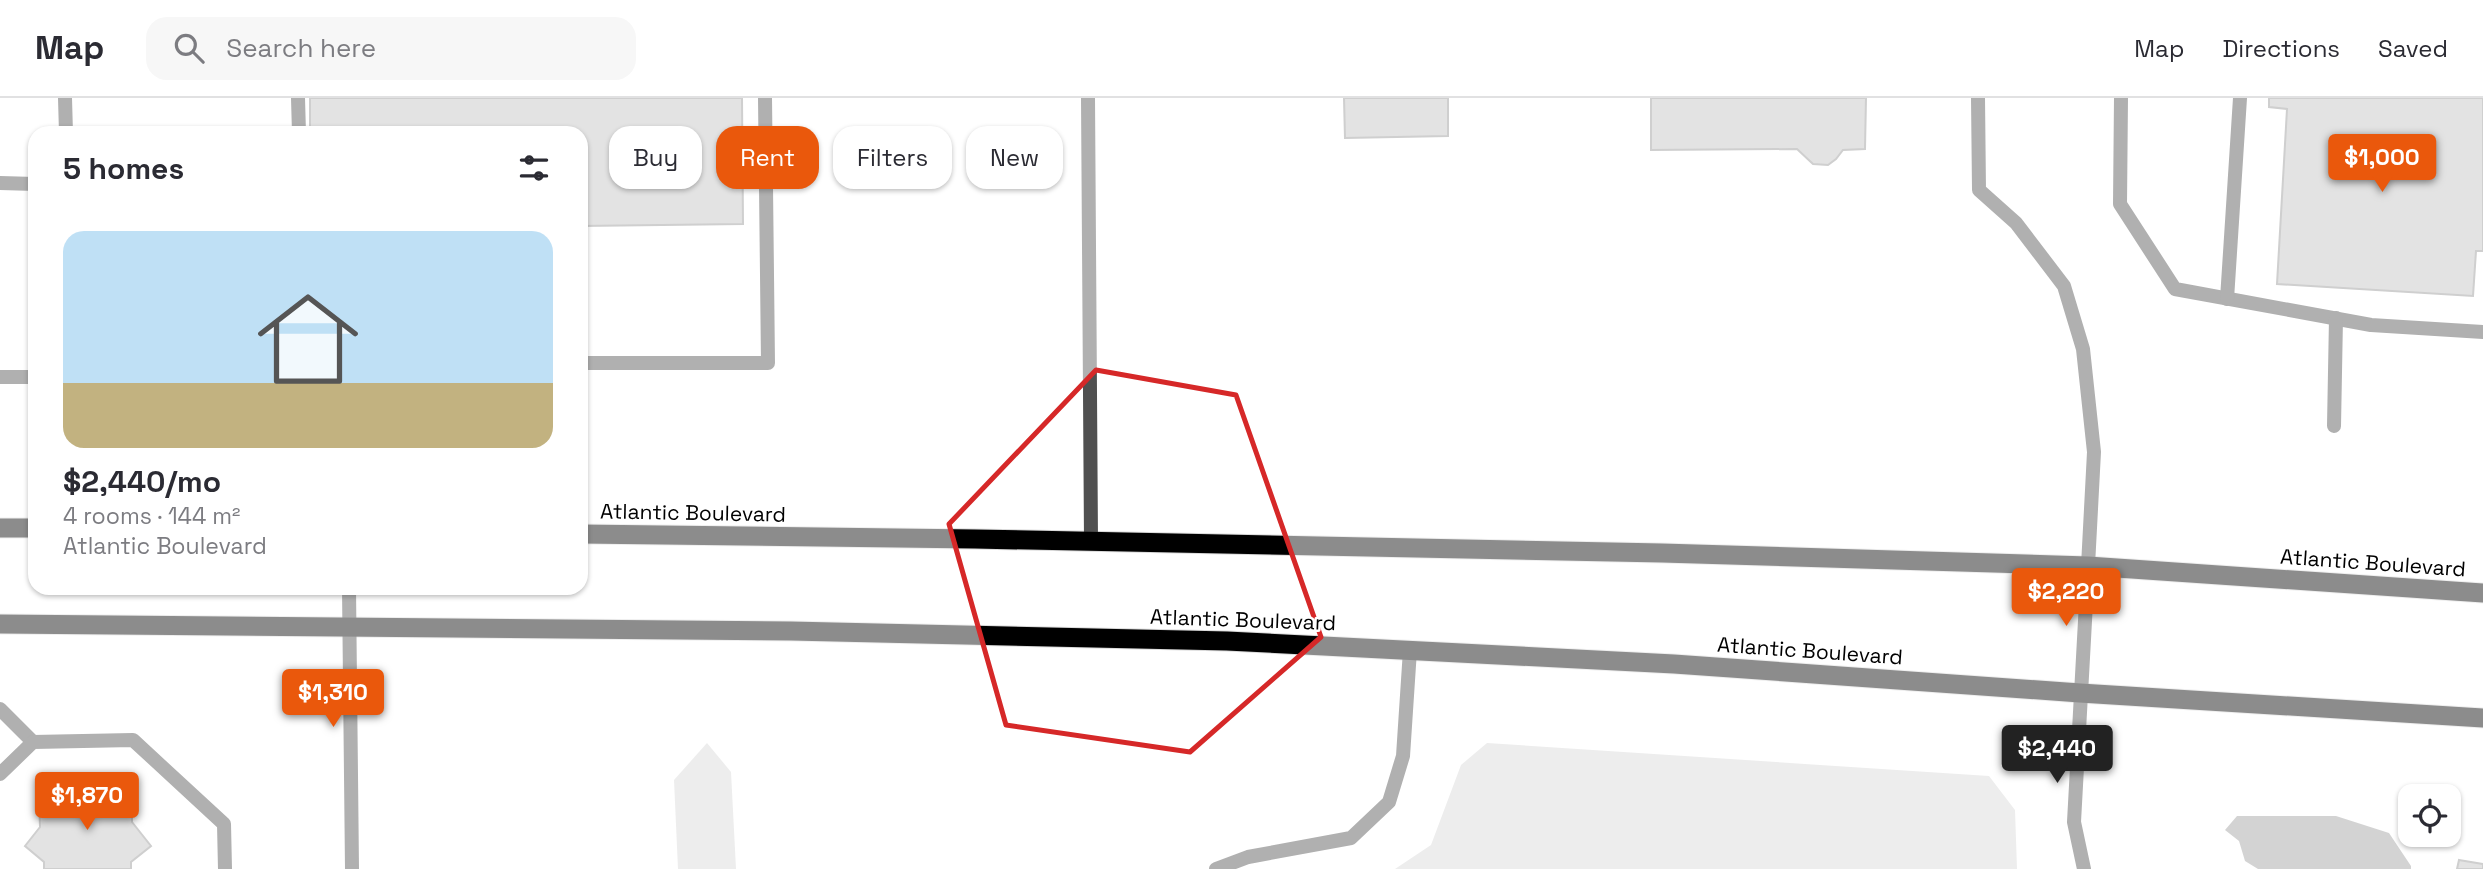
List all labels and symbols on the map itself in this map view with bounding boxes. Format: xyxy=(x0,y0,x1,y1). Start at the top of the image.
pin: $1,000 xyxy=(2325,134,2439,194)
street label: Atlantic Boulevard xyxy=(600,497,786,528)
street label: Atlantic Boulevard xyxy=(2279,543,2467,582)
pin: $2,220 xyxy=(2009,568,2123,628)
street label: Atlantic Boulevard xyxy=(1150,603,1336,636)
street label: Atlantic Boulevard xyxy=(1716,631,1904,670)
pin: $1,310 xyxy=(276,670,390,729)
pin: $2,440 xyxy=(2000,726,2114,785)
pin: $1,870 xyxy=(30,772,144,832)

